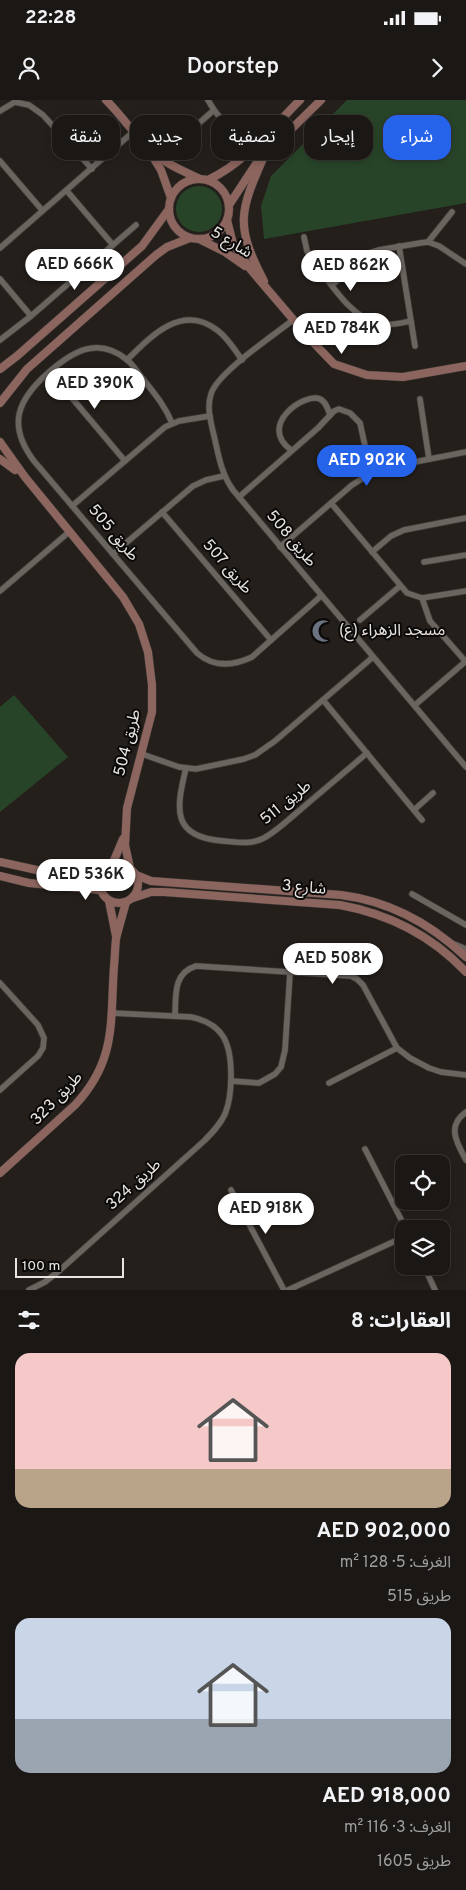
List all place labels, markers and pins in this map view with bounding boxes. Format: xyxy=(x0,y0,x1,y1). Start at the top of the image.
pin: AED 666K xyxy=(23,248,127,291)
pin: AED 862K xyxy=(299,250,403,292)
pin: AED 784K xyxy=(290,312,394,355)
pin: AED 390K xyxy=(43,368,147,410)
pin: AED 902K xyxy=(315,444,419,487)
mosque icon: مسجد الزهراء (ع) xyxy=(310,618,336,644)
place label: مسجد الزهراء (ع) xyxy=(339,621,445,642)
pin: AED 536K xyxy=(34,858,138,901)
pin: AED 508K xyxy=(281,942,385,985)
pin: AED 918K xyxy=(214,1192,318,1235)

